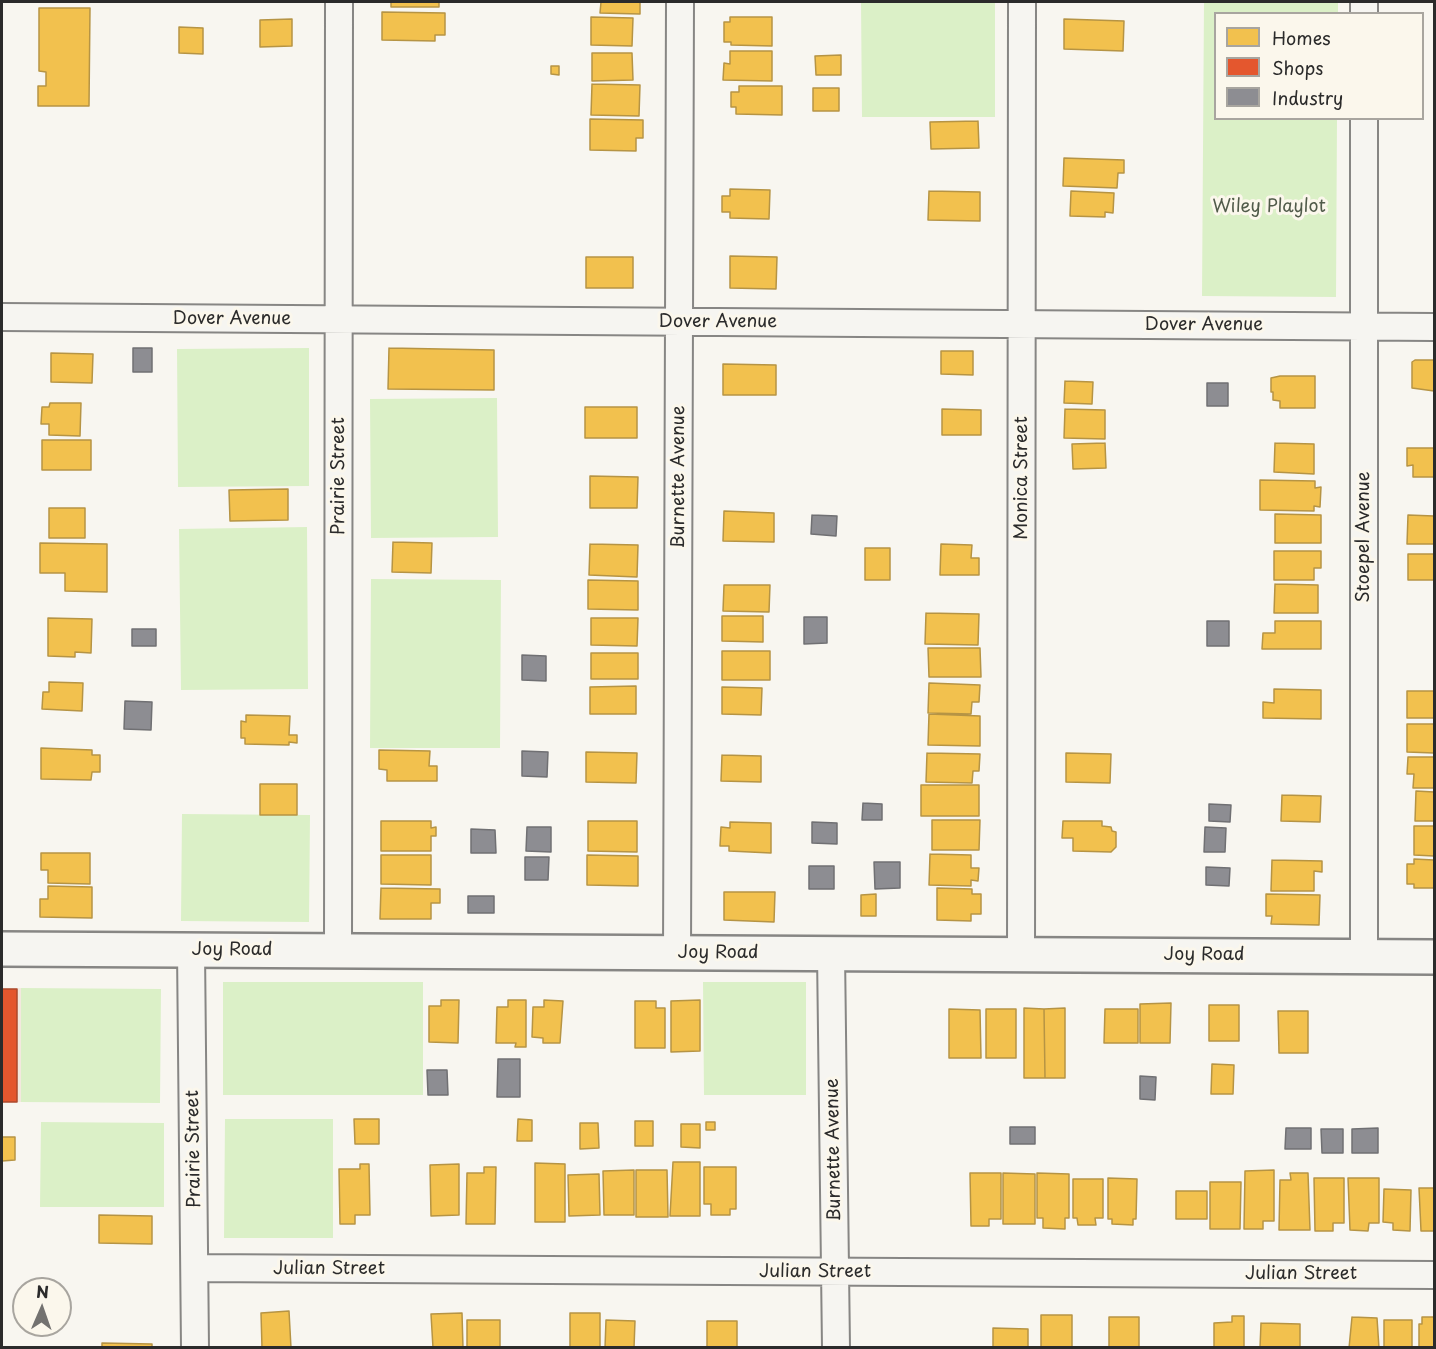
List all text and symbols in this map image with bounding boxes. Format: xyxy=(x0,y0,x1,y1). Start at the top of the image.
legend xyxy=(1214,12,1424,120)
text: Homes xyxy=(1272,24,1330,51)
text: Shops xyxy=(1272,54,1323,81)
text: Industry xyxy=(1272,84,1343,111)
park label: Wiley Playlot xyxy=(1212,196,1326,218)
street label: Dover Avenue xyxy=(173,308,291,330)
street label: Dover Avenue xyxy=(659,311,777,333)
street label: Dover Avenue xyxy=(1145,314,1263,336)
street label: Burnette Avenue xyxy=(668,405,690,549)
street label: Monica Street xyxy=(1011,416,1033,540)
street label: Prairie Street xyxy=(328,417,350,535)
street label: Stoepel Avenue xyxy=(1353,471,1375,603)
street label: Joy Road xyxy=(192,939,272,961)
street label: Joy Road xyxy=(678,942,758,964)
street label: Joy Road xyxy=(1164,944,1244,966)
street label: Burnette Avenue xyxy=(822,1078,846,1222)
street label: Prairie Street xyxy=(182,1090,206,1208)
street label: Julian Street xyxy=(273,1258,385,1280)
street label: Julian Street xyxy=(759,1261,871,1283)
street label: Julian Street xyxy=(1245,1263,1357,1285)
north arrow xyxy=(12,1277,72,1337)
text: N xyxy=(36,1279,49,1303)

